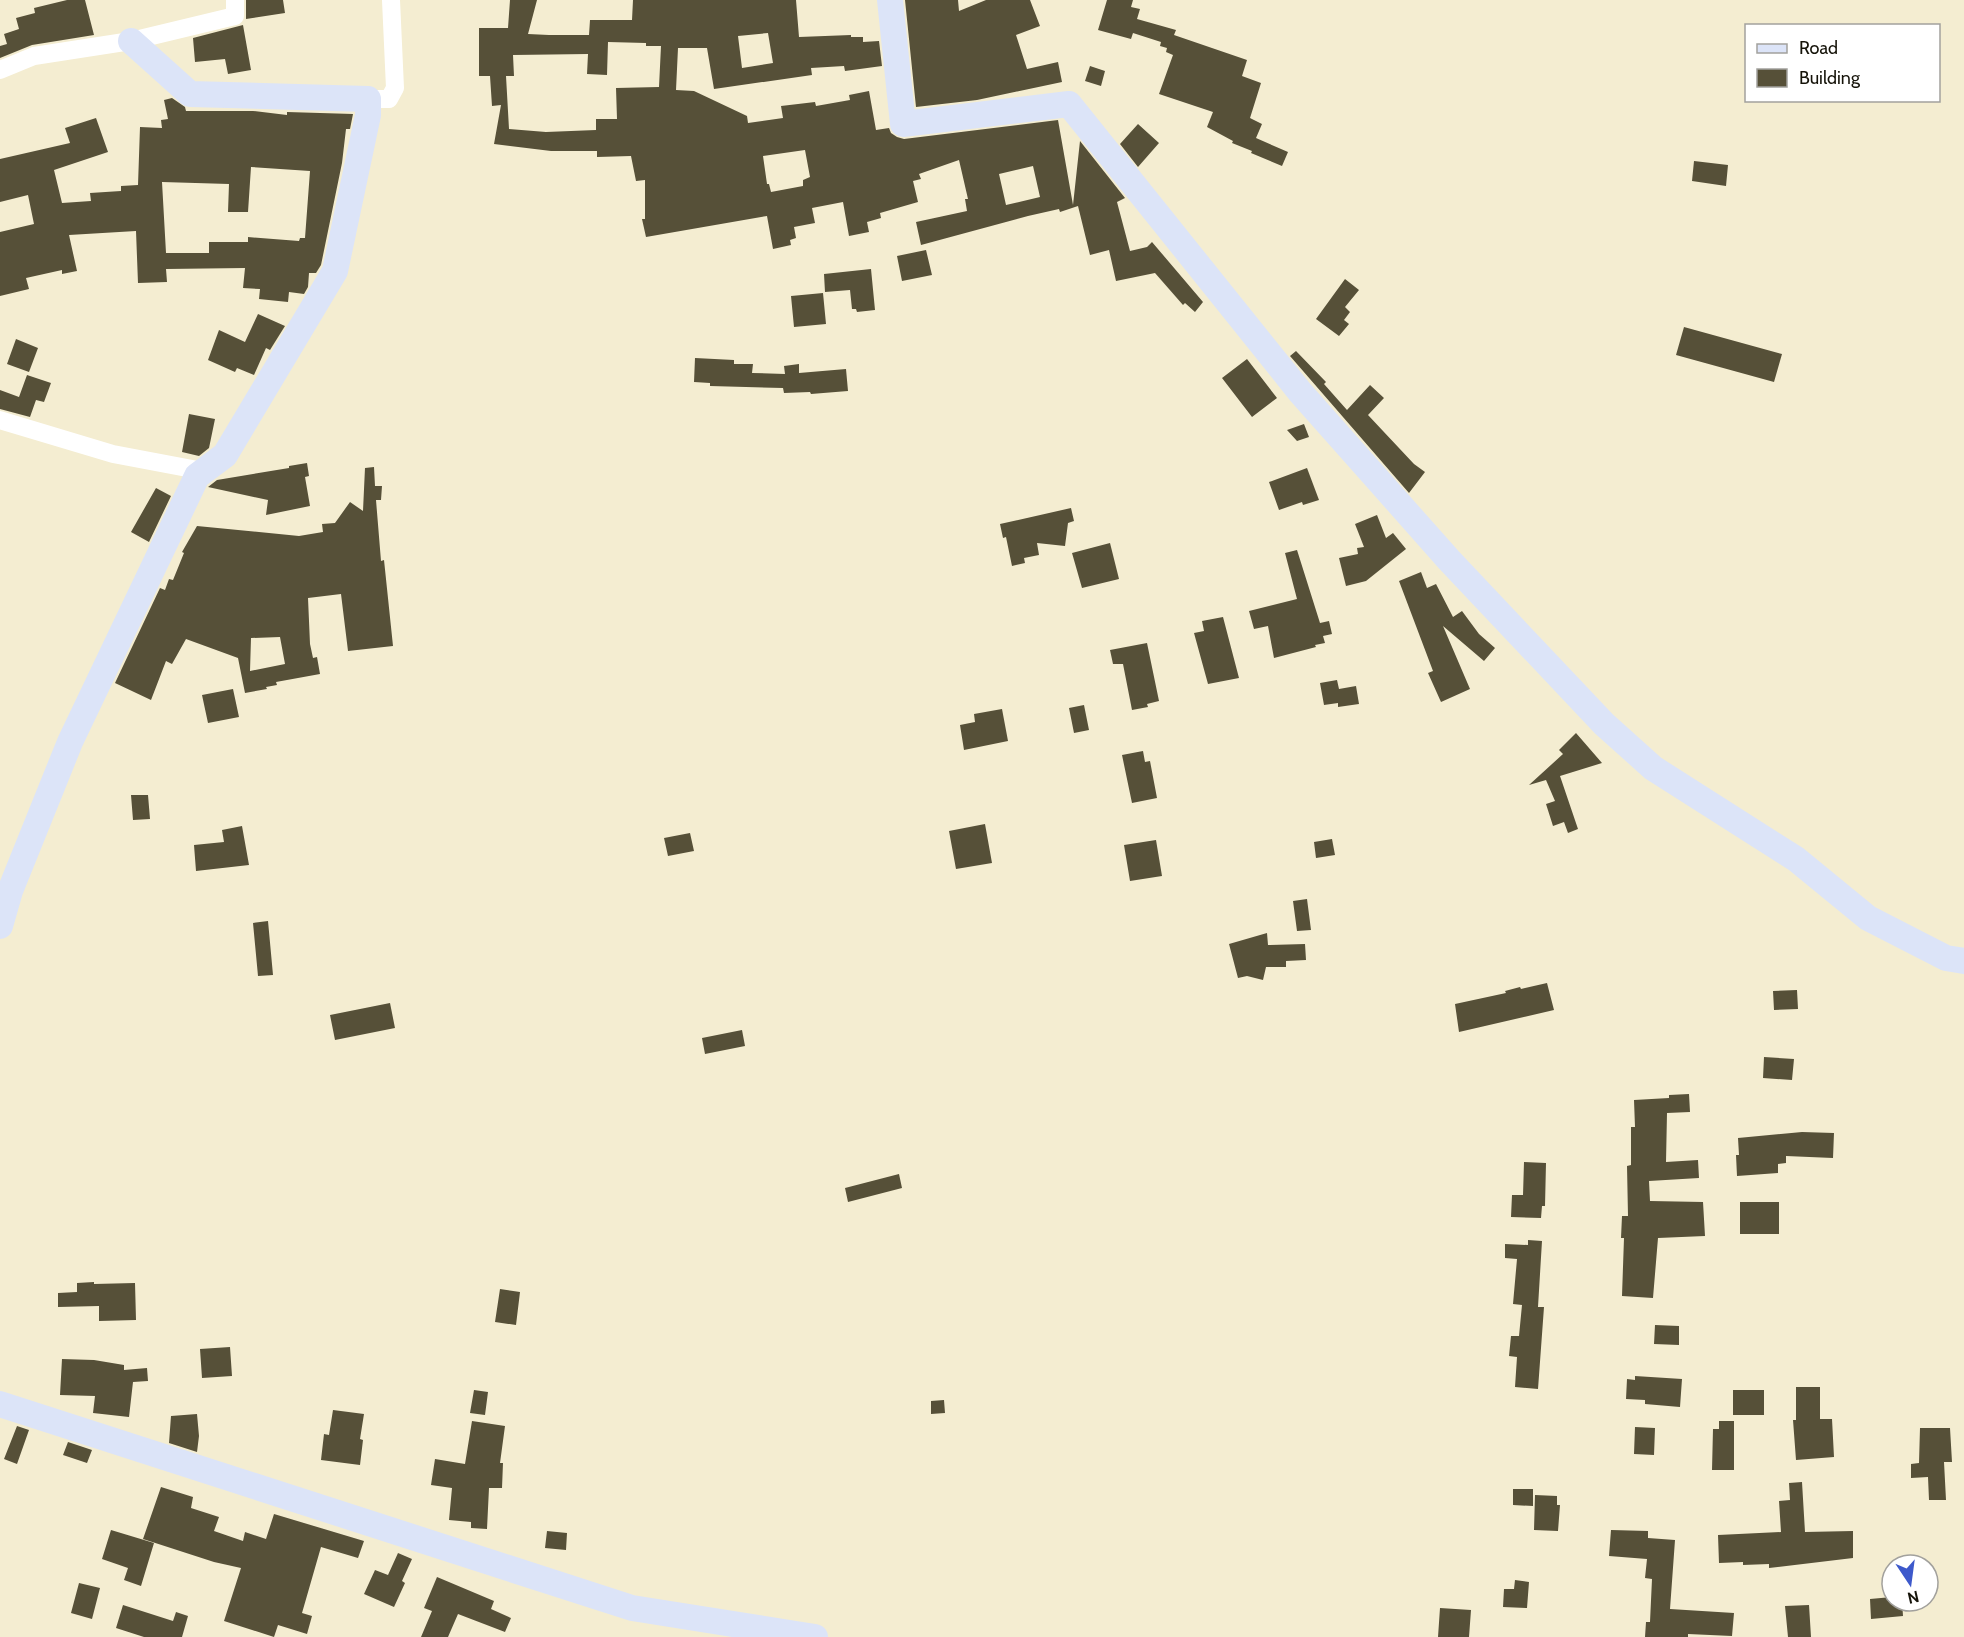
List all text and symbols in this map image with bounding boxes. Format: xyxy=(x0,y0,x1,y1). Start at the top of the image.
legend xyxy=(1745,24,1940,102)
text: Road xyxy=(1799,37,1838,59)
text: Building xyxy=(1799,67,1861,89)
north arrow xyxy=(1880,1553,1940,1613)
text: N xyxy=(1906,1587,1921,1608)

